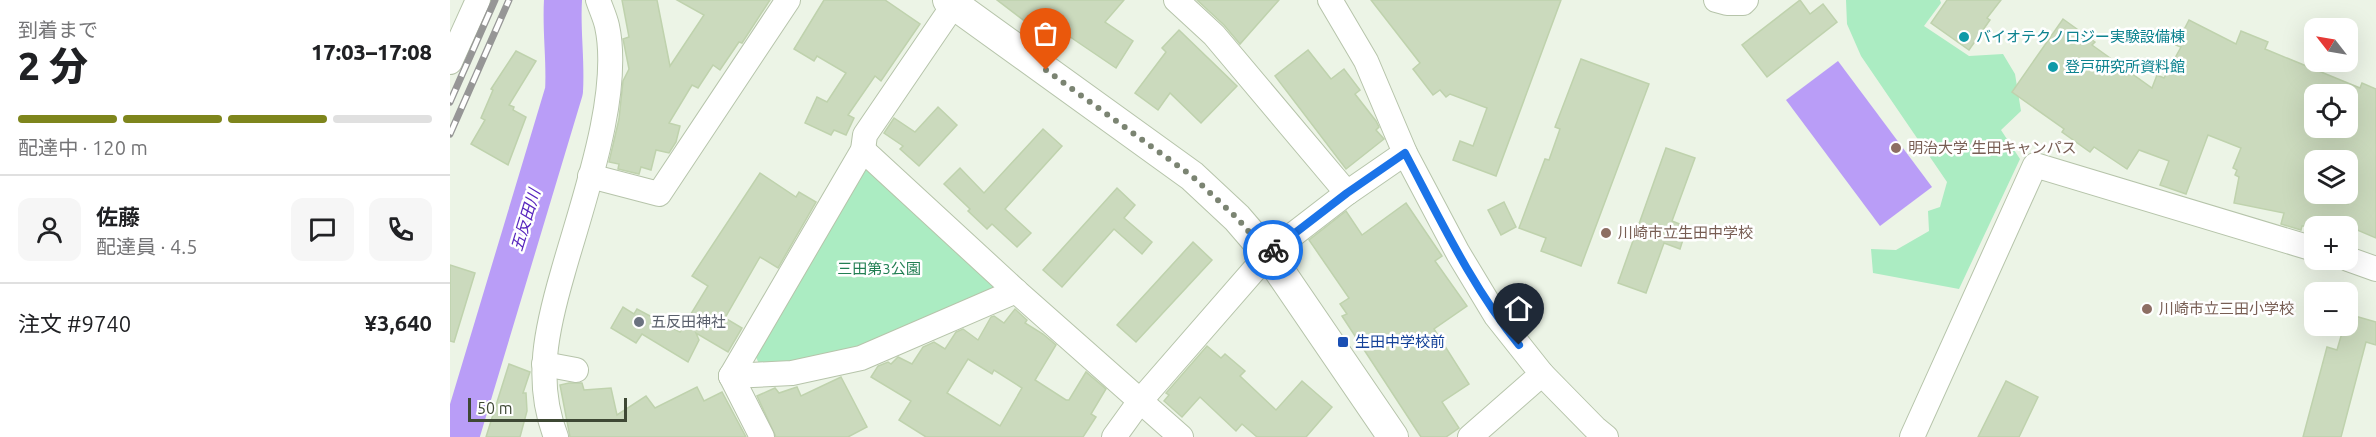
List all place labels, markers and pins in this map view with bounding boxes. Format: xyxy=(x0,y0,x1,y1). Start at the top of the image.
pin xyxy=(1020,8,1071,70)
place label: バイオテクノロジー実験設備棟 xyxy=(1976,28,2185,45)
marker: バイオテクノロジー実験設備棟 xyxy=(1957,30,1971,44)
place label: 登戸研究所資料館 xyxy=(2065,58,2185,75)
marker: 登戸研究所資料館 xyxy=(2046,60,2060,74)
place label: 明治大学 生田キャンパス xyxy=(1908,139,2076,156)
marker: 明治大学 生田キャンパス xyxy=(1889,141,1903,155)
place label: 川崎市立生田中学校 xyxy=(1618,224,1753,241)
marker: 川崎市立生田中学校 xyxy=(1599,226,1613,240)
pin xyxy=(1493,283,1544,345)
place label: 川崎市立三田小学校 xyxy=(2159,300,2294,317)
marker: 川崎市立三田小学校 xyxy=(2140,302,2154,316)
place label: 五反田神社 xyxy=(651,313,726,330)
marker: 五反田神社 xyxy=(632,315,646,329)
place label: 生田中学校前 xyxy=(1355,333,1445,350)
marker: 生田中学校前 xyxy=(1336,335,1350,349)

